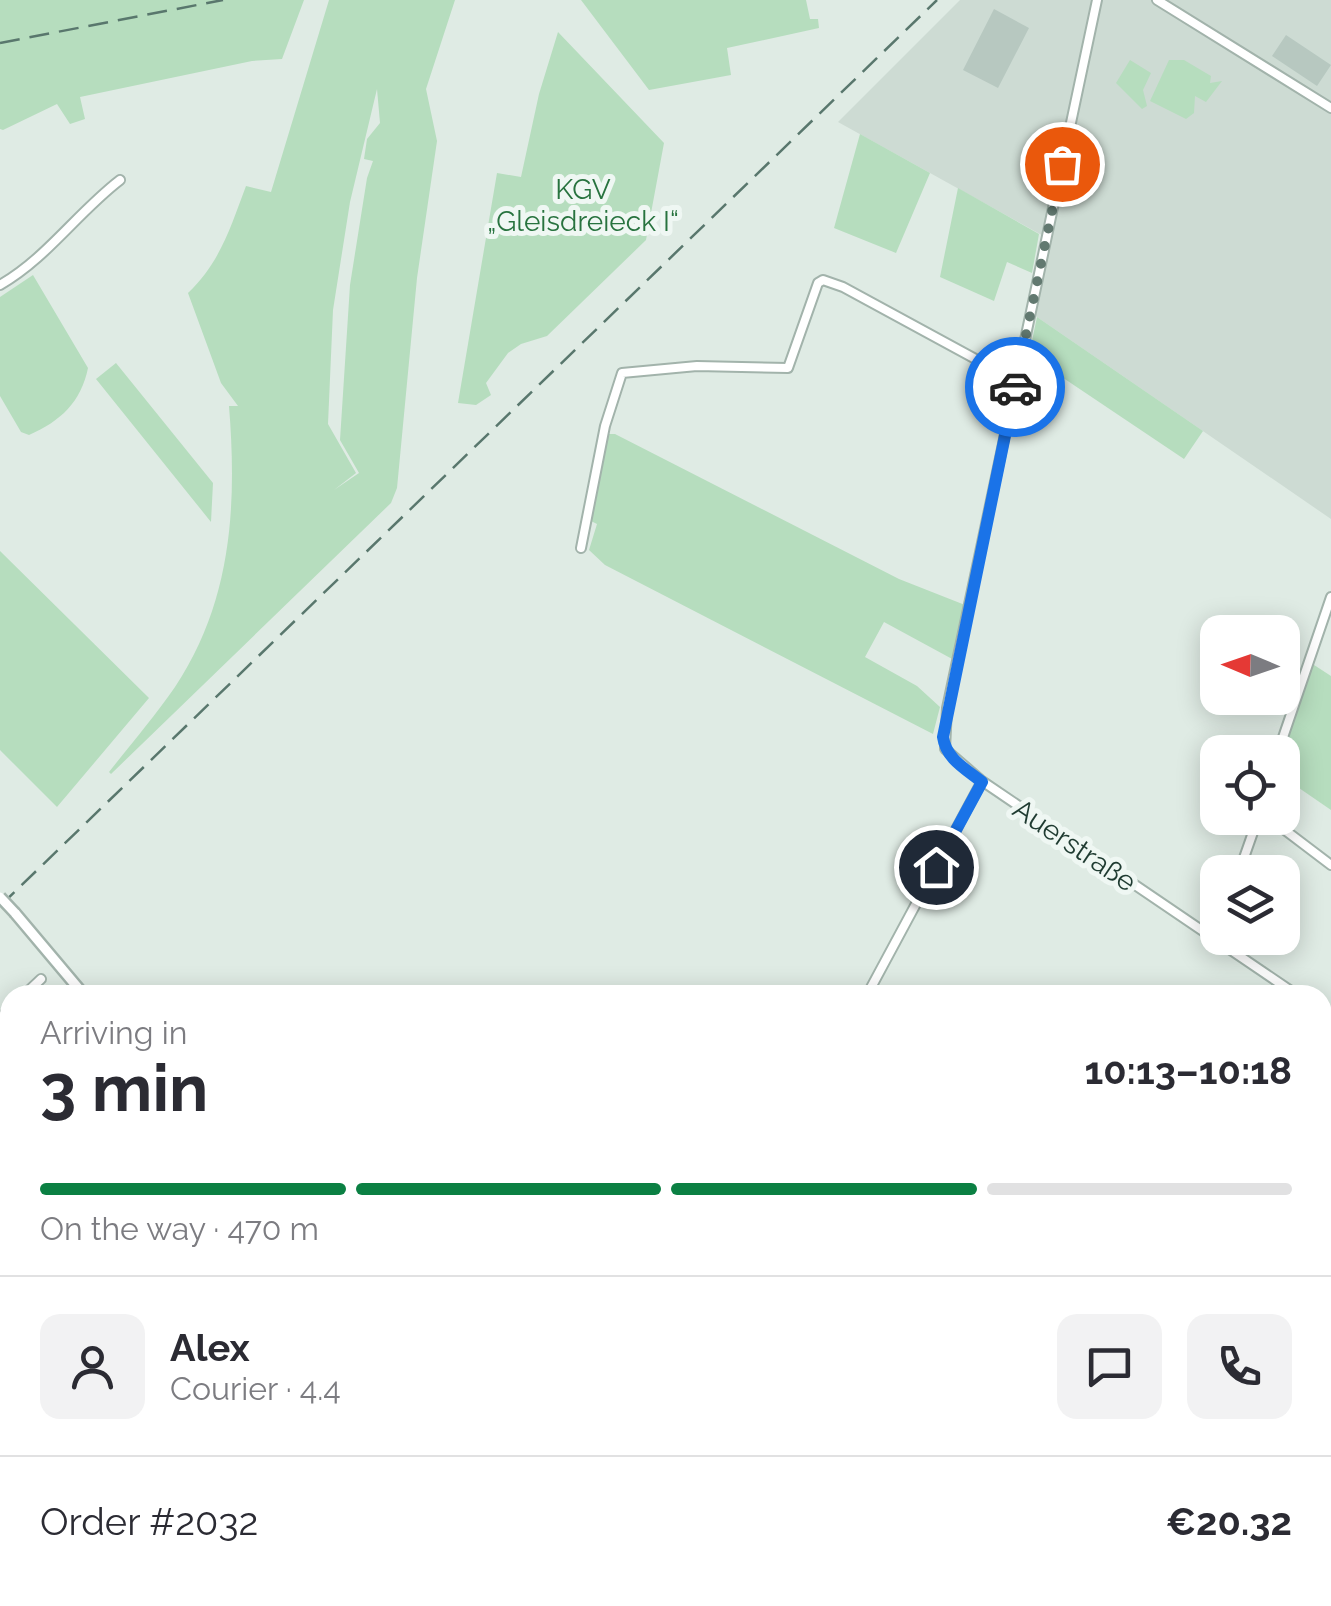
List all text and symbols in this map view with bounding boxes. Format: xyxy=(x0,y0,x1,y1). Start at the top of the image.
pin xyxy=(1020,122,1105,207)
icon: bag xyxy=(1035,137,1090,192)
park label: KGV „Gleisdreieck I“ xyxy=(487,173,679,238)
courier xyxy=(965,337,1065,437)
icon: car xyxy=(988,360,1043,415)
north arrow xyxy=(1200,615,1300,715)
map controls xyxy=(1200,615,1300,955)
button: locate xyxy=(1200,735,1300,835)
street label: Auerstraße xyxy=(1007,792,1143,899)
pin xyxy=(894,825,979,910)
icon: home xyxy=(909,840,964,895)
button: layers xyxy=(1200,855,1300,955)
text: Arriving in xyxy=(40,1014,187,1051)
text: 10:13–10:18 xyxy=(1084,1048,1292,1093)
text: 3 min xyxy=(40,1050,208,1126)
text: On the way · 470 m xyxy=(40,1210,319,1247)
button: person xyxy=(40,1314,145,1419)
button: chat xyxy=(1057,1314,1162,1419)
button: phone xyxy=(1187,1314,1292,1419)
text: Alex xyxy=(170,1325,250,1370)
text: Courier · 4.4 xyxy=(170,1370,341,1407)
text: Order #2032 xyxy=(40,1499,258,1544)
text: €20.32 xyxy=(1166,1499,1292,1544)

